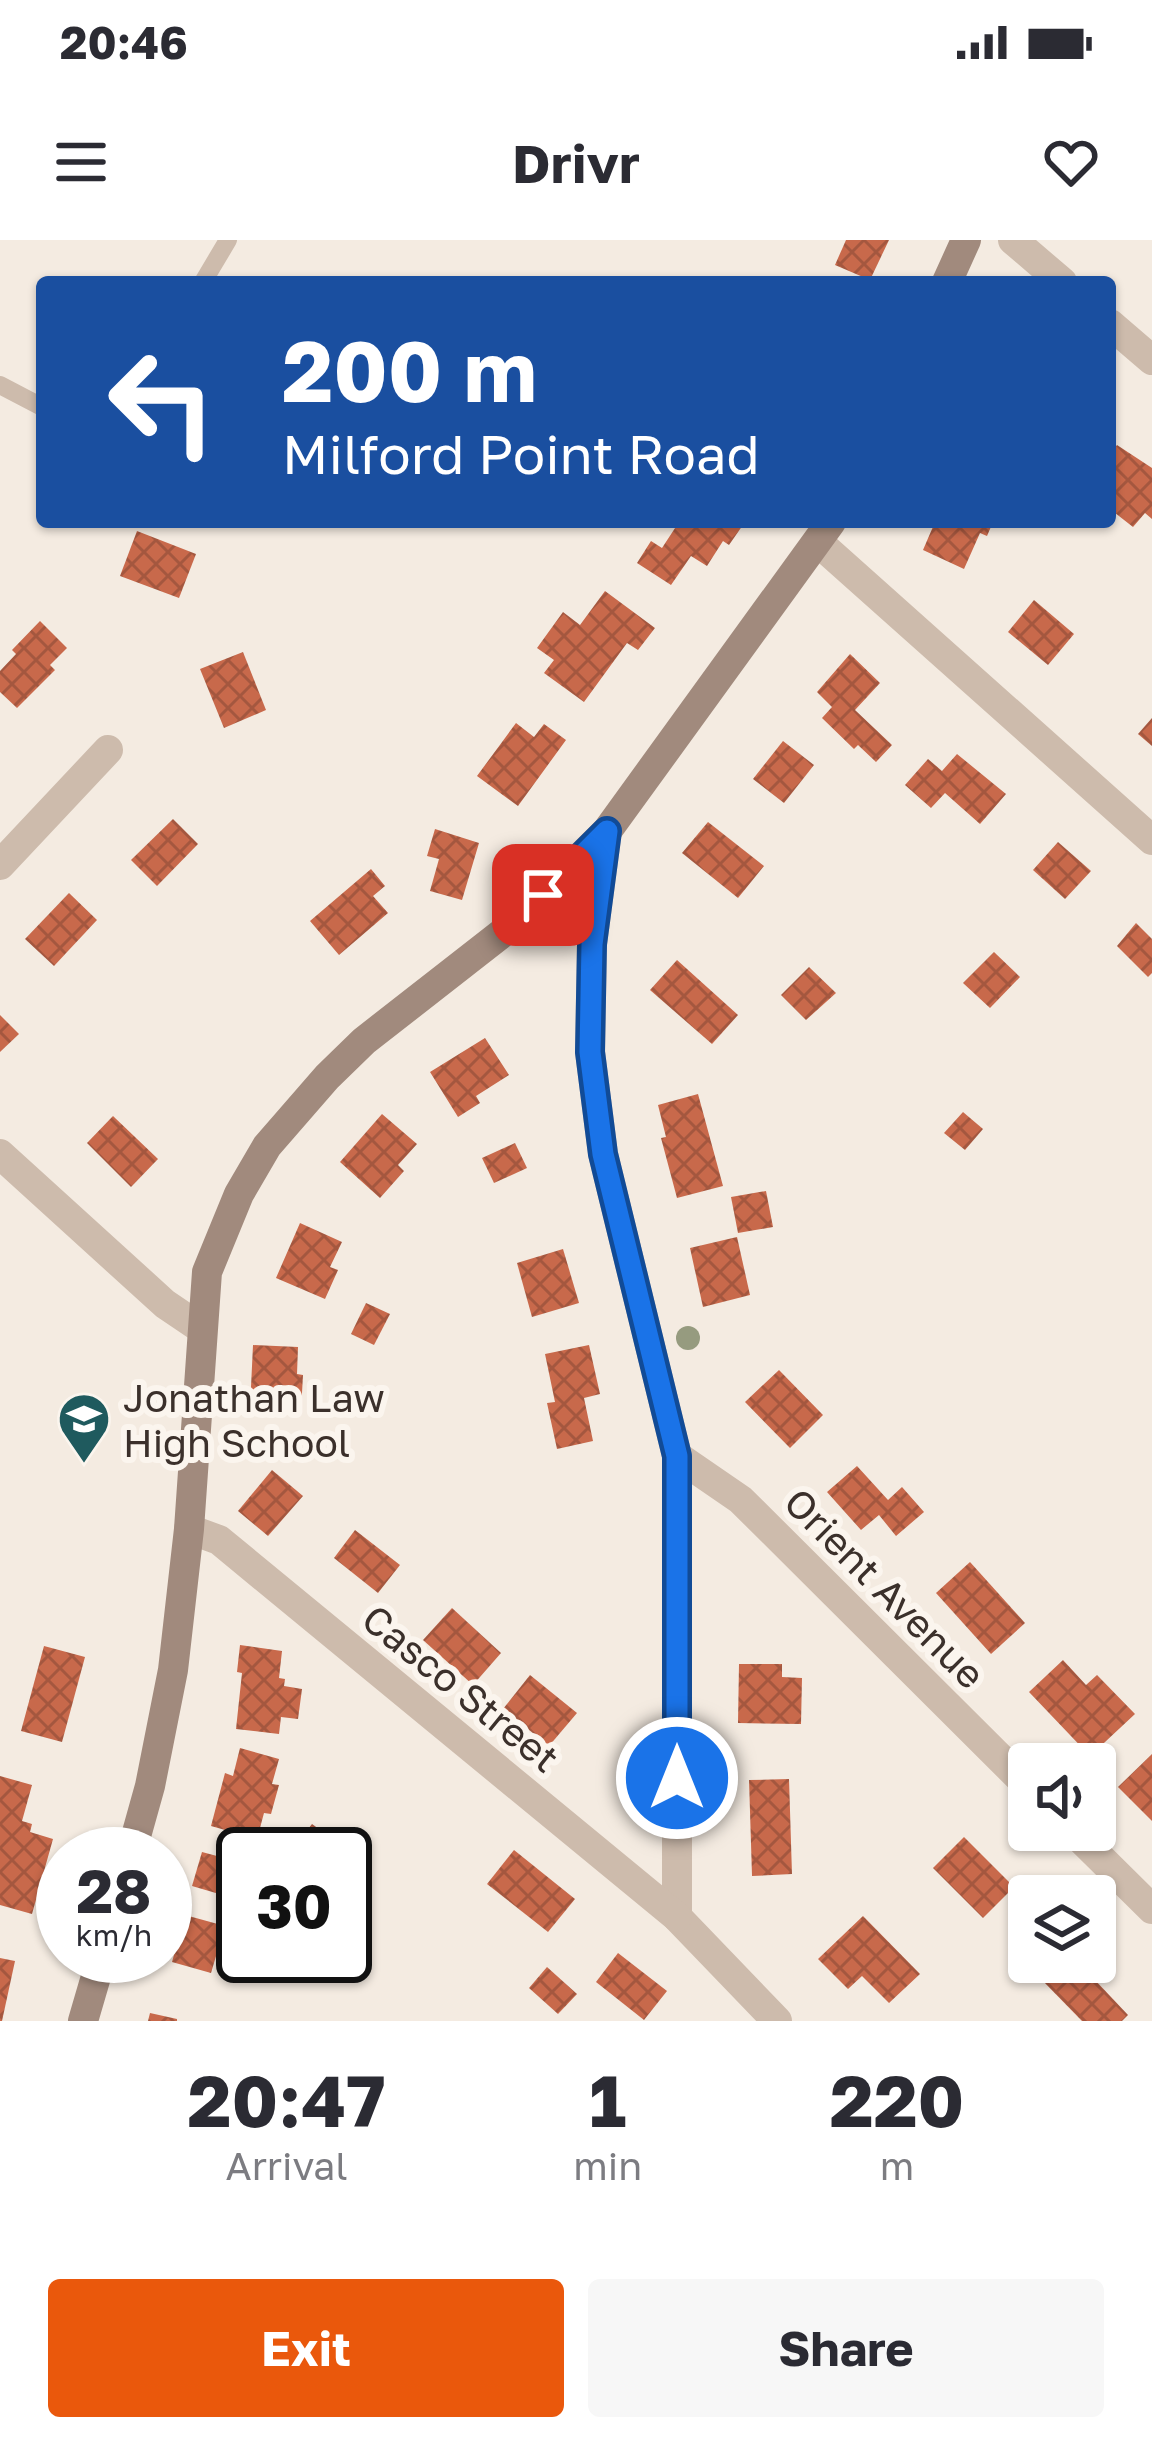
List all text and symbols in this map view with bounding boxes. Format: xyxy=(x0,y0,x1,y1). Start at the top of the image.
text: 20:46 xyxy=(60,15,188,69)
icon: menu xyxy=(48,129,114,195)
icon: heart xyxy=(1038,129,1104,195)
text: Drivr xyxy=(512,130,640,195)
text: 200 m xyxy=(282,320,537,420)
icon: left xyxy=(84,324,240,480)
text: Milford Point Road xyxy=(282,421,760,486)
pin xyxy=(492,844,594,946)
icon: arrive xyxy=(510,862,576,928)
place label: Jonathan Law High School xyxy=(123,1374,385,1466)
school or university icon: Jonathan Law High School xyxy=(56,1391,112,1465)
street label: Orient Avenue xyxy=(775,1478,995,1698)
street label: Casco Street xyxy=(353,1595,569,1781)
position arrow xyxy=(614,1715,740,1841)
map controls xyxy=(1008,1743,1116,1983)
button: sound xyxy=(1008,1743,1116,1851)
speed limit sign: 30 xyxy=(216,1827,372,1983)
text: 28 xyxy=(76,1854,151,1926)
button: layers xyxy=(1008,1875,1116,1983)
text: km/h xyxy=(76,1917,152,1953)
text: 20:47 xyxy=(188,2056,386,2143)
text: 1 xyxy=(589,2056,626,2143)
text: 220 xyxy=(830,2056,964,2143)
text: Arrival xyxy=(226,2142,348,2189)
text: min xyxy=(573,2142,642,2189)
text: m xyxy=(880,2142,914,2189)
button: Exit xyxy=(48,2279,564,2417)
button: Share xyxy=(588,2279,1104,2417)

